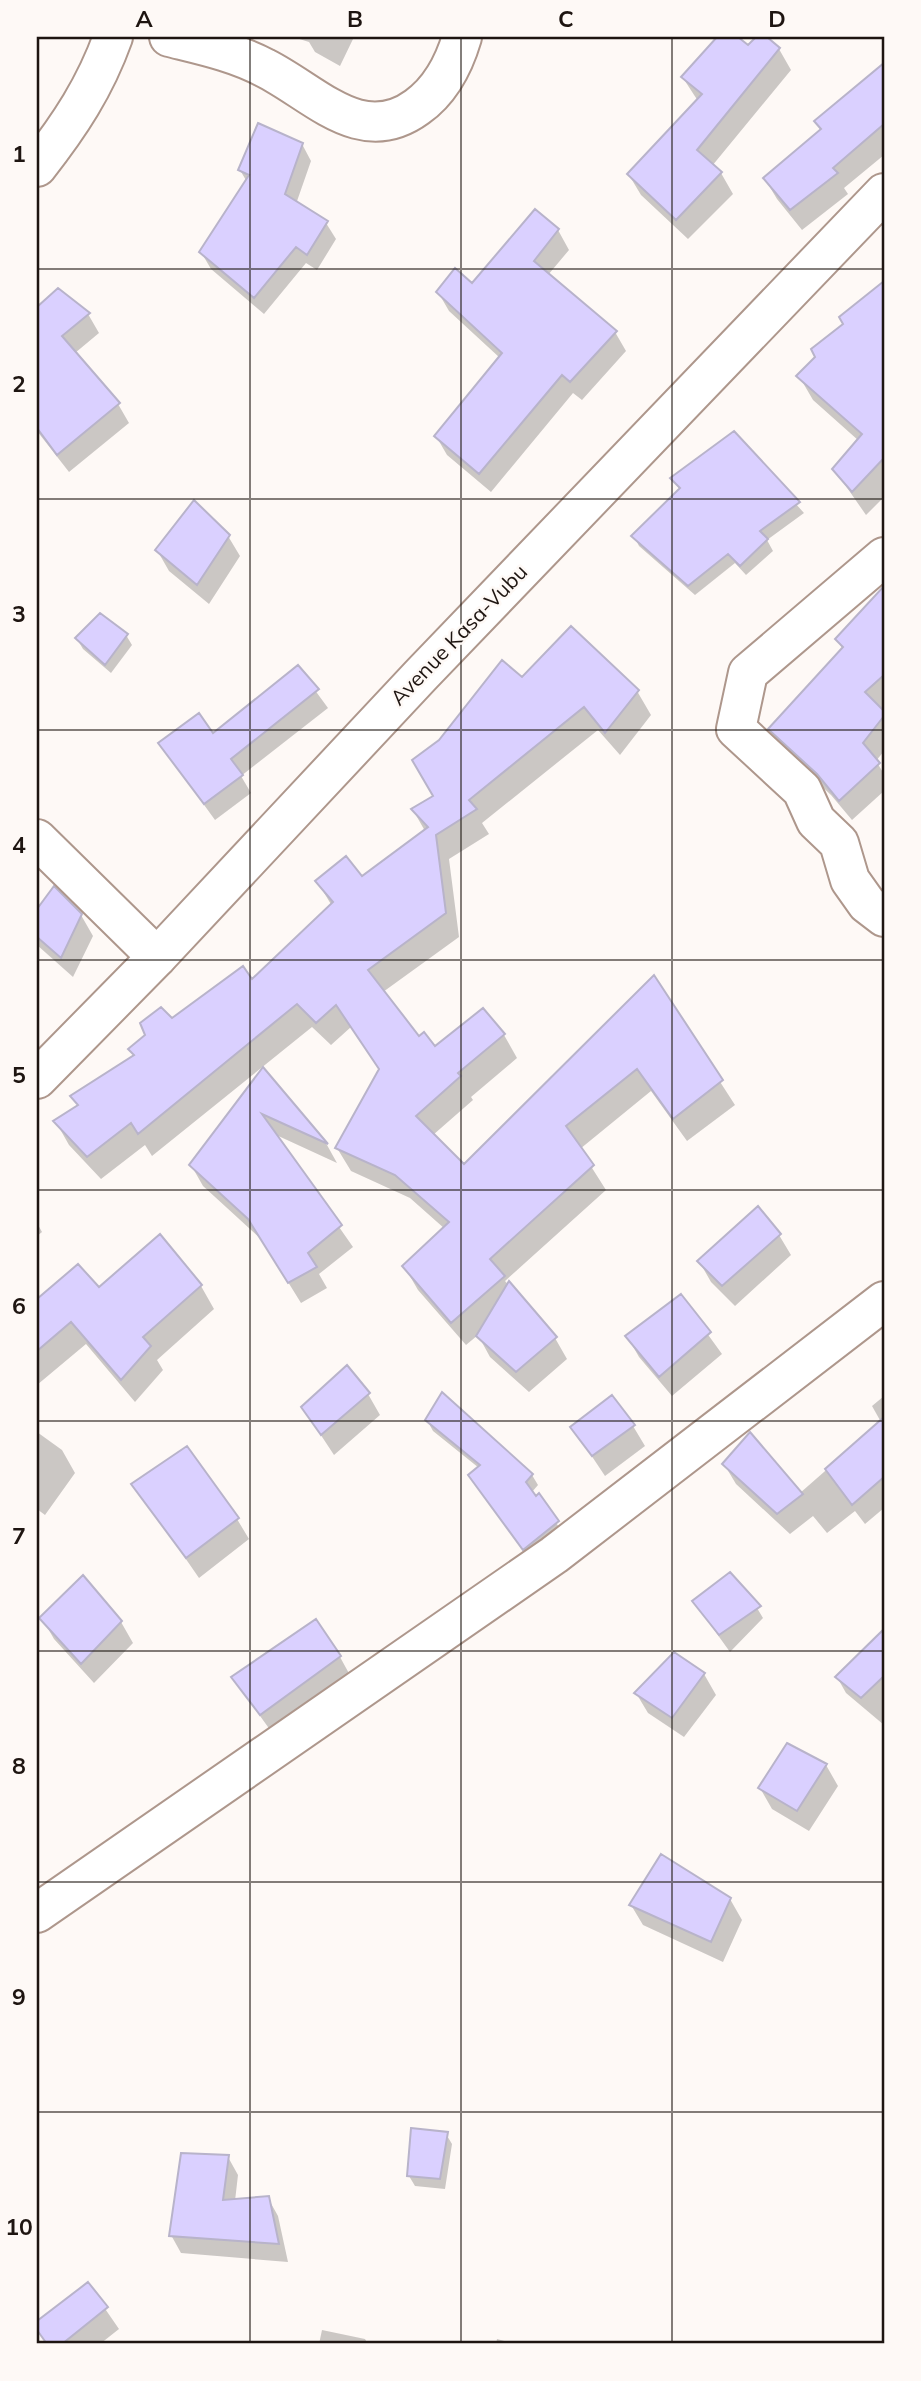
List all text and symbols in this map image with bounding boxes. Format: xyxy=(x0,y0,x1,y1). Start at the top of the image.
text: A xyxy=(135,4,153,33)
text: B xyxy=(347,4,363,33)
text: C xyxy=(558,4,574,33)
text: D xyxy=(768,4,786,33)
text: 1 xyxy=(12,139,26,168)
text: 2 xyxy=(12,369,26,398)
street label: Avenue Kasa-Vubu xyxy=(384,558,532,710)
text: 3 xyxy=(12,599,26,628)
text: 4 xyxy=(12,830,26,859)
text: 5 xyxy=(12,1060,26,1089)
text: 6 xyxy=(12,1291,26,1320)
text: 7 xyxy=(12,1521,26,1550)
text: 8 xyxy=(12,1751,26,1780)
text: 9 xyxy=(12,1982,26,2011)
text: 10 xyxy=(5,2212,33,2241)

